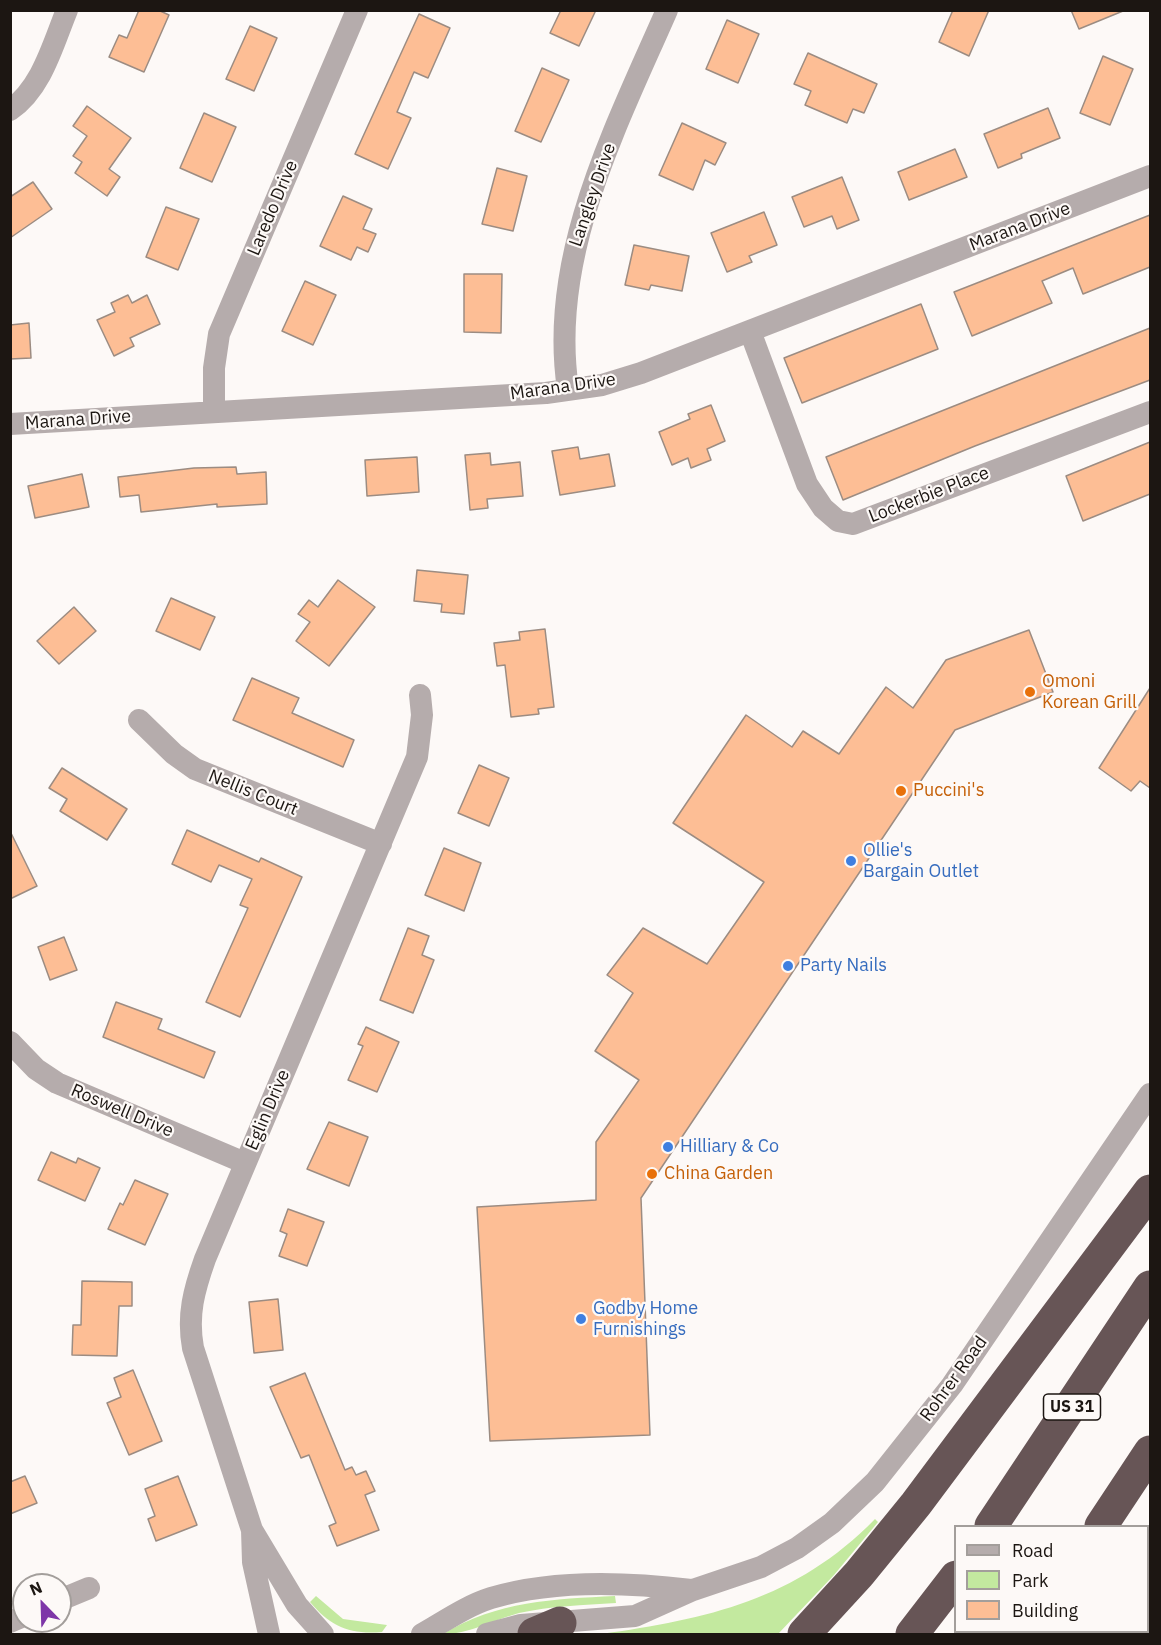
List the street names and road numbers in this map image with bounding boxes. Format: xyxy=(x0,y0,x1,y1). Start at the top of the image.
street label: Langley Drive xyxy=(565,140,621,250)
street label: Laredo Drive xyxy=(243,157,303,259)
street label: Marana Drive xyxy=(967,198,1073,256)
street label: Marana Drive xyxy=(509,369,617,405)
street label: Marana Drive xyxy=(24,406,132,434)
street label: Lockerbie Place xyxy=(866,462,992,528)
street label: Nellis Court xyxy=(205,765,301,821)
street label: Eglin Drive xyxy=(241,1066,295,1154)
street label: Roswell Drive xyxy=(67,1080,177,1142)
street label: Rohrer Road xyxy=(916,1332,992,1426)
road number: US 31 xyxy=(1044,1394,1100,1420)

